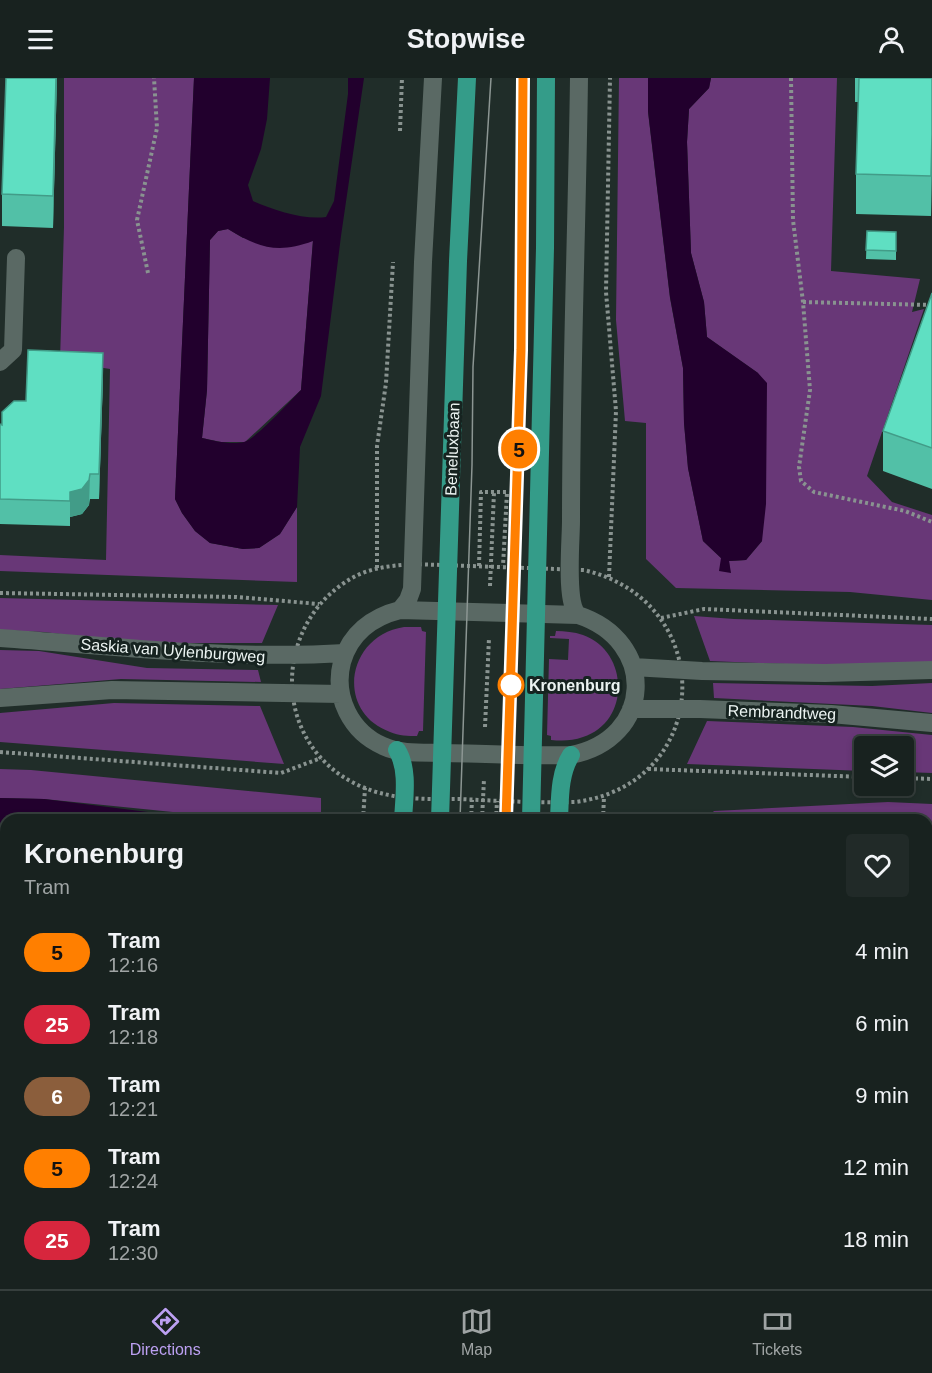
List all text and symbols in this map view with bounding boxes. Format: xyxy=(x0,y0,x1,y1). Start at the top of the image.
icon: menu xyxy=(24,23,57,56)
icon: person xyxy=(875,23,908,56)
text: Stopwise xyxy=(407,24,525,54)
street label: Beneluxbaan xyxy=(442,402,463,496)
line badge: 5 xyxy=(500,430,538,469)
text: 5 xyxy=(513,438,525,461)
street label: Saskia van Uylenburgweg xyxy=(80,636,266,665)
marker: Kronenburg xyxy=(498,672,524,698)
place label: Kronenburg xyxy=(529,677,621,694)
street label: Rembrandtweg xyxy=(727,702,836,723)
map controls xyxy=(854,736,914,796)
button: layers xyxy=(854,736,914,796)
button: heart xyxy=(846,834,909,897)
text: Kronenburg xyxy=(24,838,184,869)
text: Tram xyxy=(24,876,70,898)
text: Tram xyxy=(108,928,161,953)
text: 4 min xyxy=(855,939,909,964)
text: 5 xyxy=(51,941,63,964)
text: 12:16 xyxy=(108,954,158,976)
text: Tram xyxy=(108,1000,161,1025)
text: 6 min xyxy=(855,1011,909,1036)
text: 25 xyxy=(45,1013,69,1036)
text: 12:18 xyxy=(108,1026,158,1048)
text: Tram xyxy=(108,1072,161,1097)
text: 9 min xyxy=(855,1083,909,1108)
text: 6 xyxy=(51,1085,63,1108)
text: 12:21 xyxy=(108,1098,158,1120)
text: Tram xyxy=(108,1144,161,1169)
text: 12 min xyxy=(843,1155,909,1180)
text: 5 xyxy=(51,1157,63,1180)
text: 12:24 xyxy=(108,1170,158,1192)
text: Tram xyxy=(108,1216,161,1241)
text: 18 min xyxy=(843,1227,909,1252)
text: 25 xyxy=(45,1229,69,1252)
text: 12:30 xyxy=(108,1242,158,1264)
tab: Directions xyxy=(130,1305,201,1359)
tab: Map xyxy=(460,1305,493,1359)
tab: Tickets xyxy=(752,1305,802,1359)

